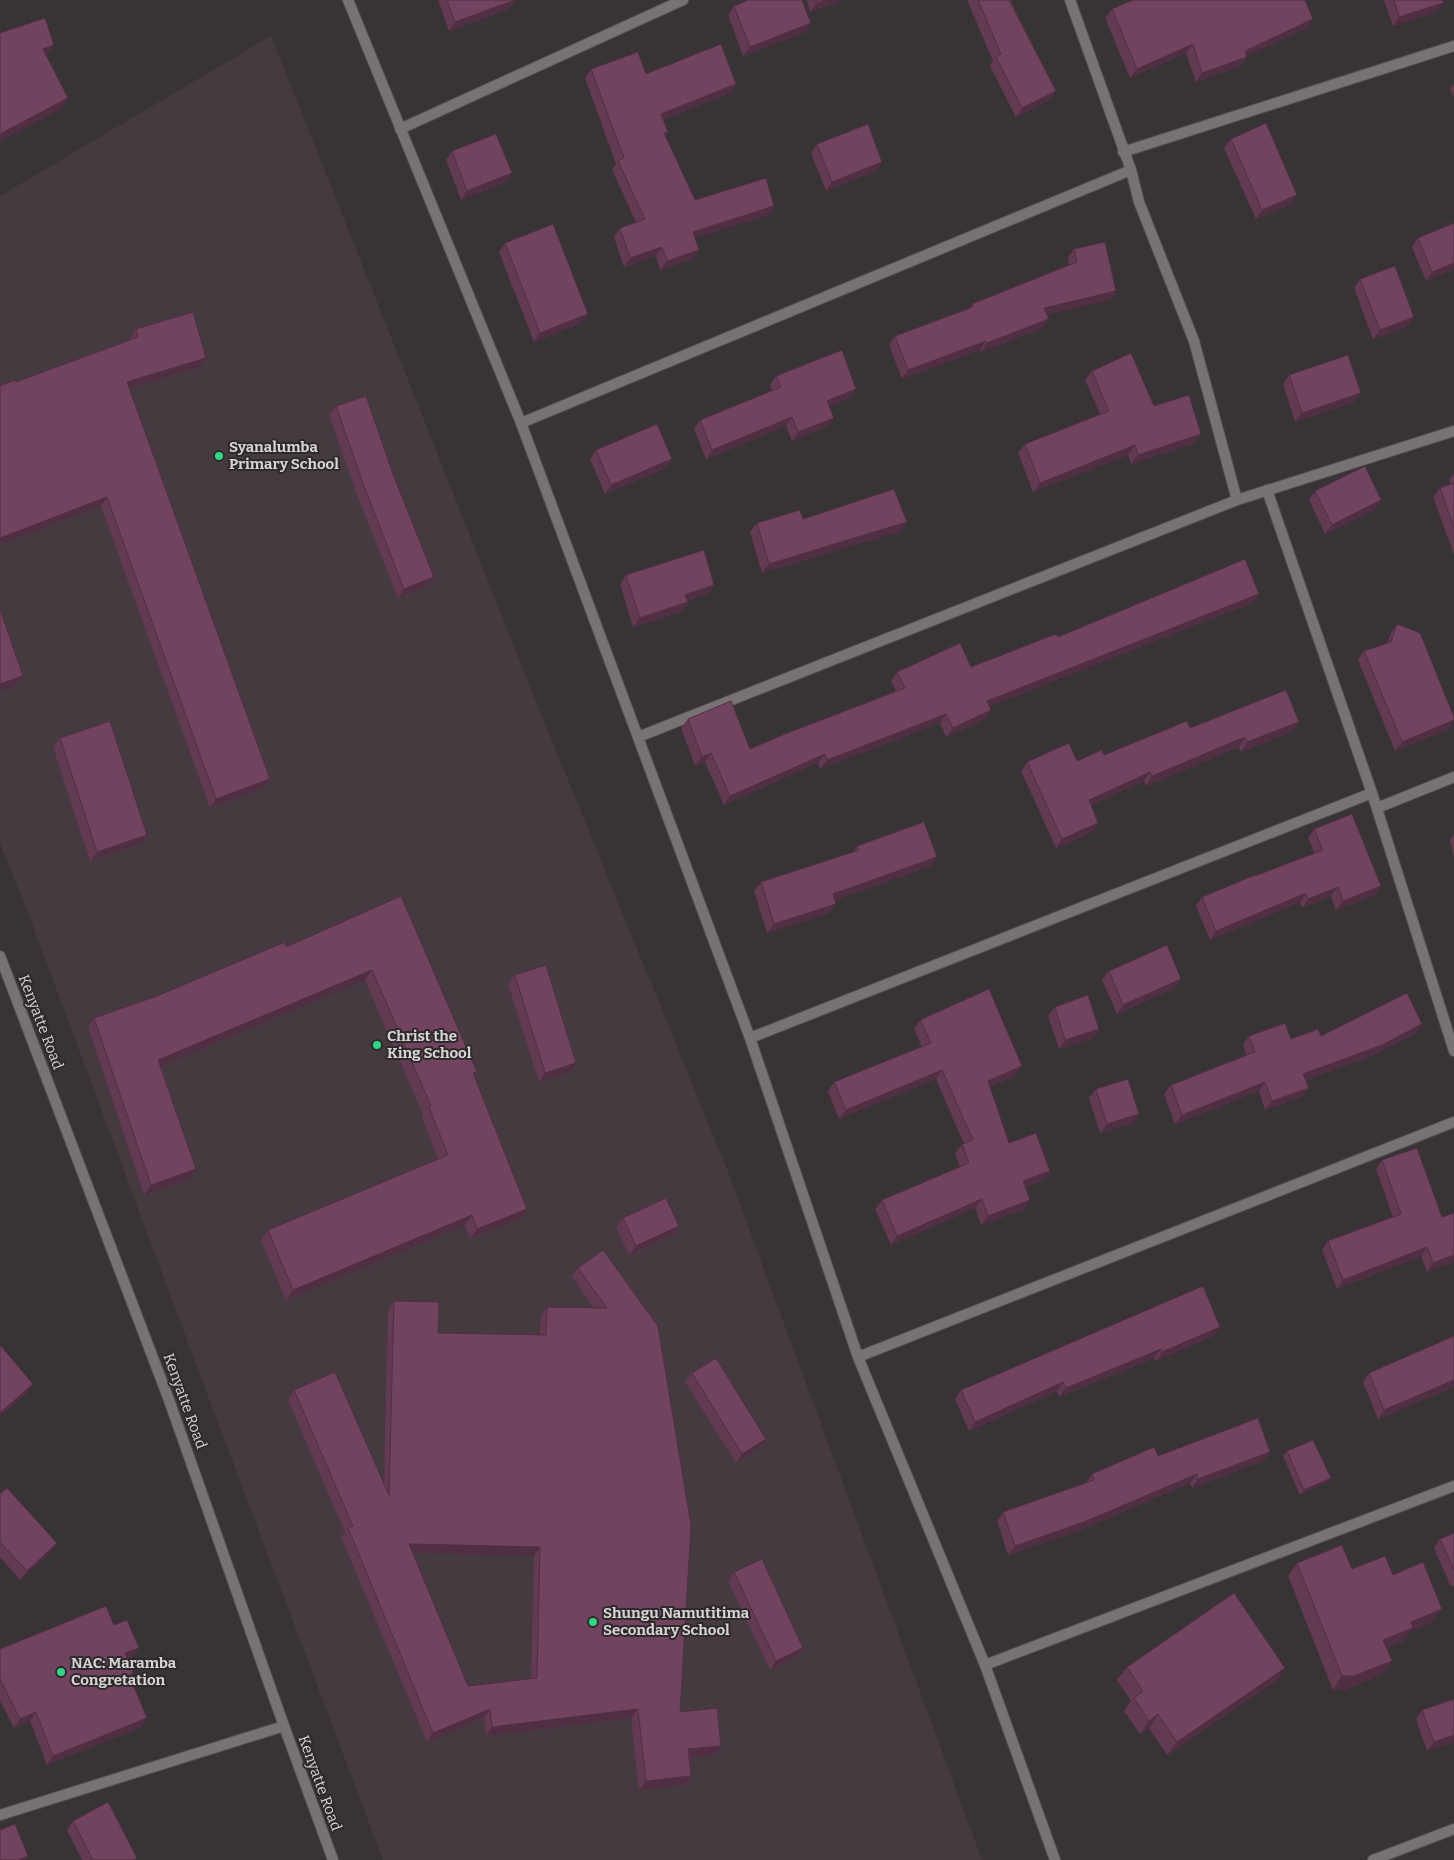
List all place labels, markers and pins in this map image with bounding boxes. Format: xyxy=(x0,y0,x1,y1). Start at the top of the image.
place label: Syanalumba Primary School xyxy=(229,438,339,473)
marker: Syanalumba Primary School xyxy=(213,450,225,462)
place label: Christ the King School xyxy=(387,1027,472,1062)
marker: Christ the King School xyxy=(371,1039,383,1051)
place label: Shungu Namutitima Secondary School xyxy=(603,1604,750,1639)
marker: Shungu Namutitima Secondary School xyxy=(587,1616,599,1628)
place label: NAC: Maramba Congretation xyxy=(71,1654,177,1689)
marker: NAC: Maramba Congretation xyxy=(55,1666,67,1678)

